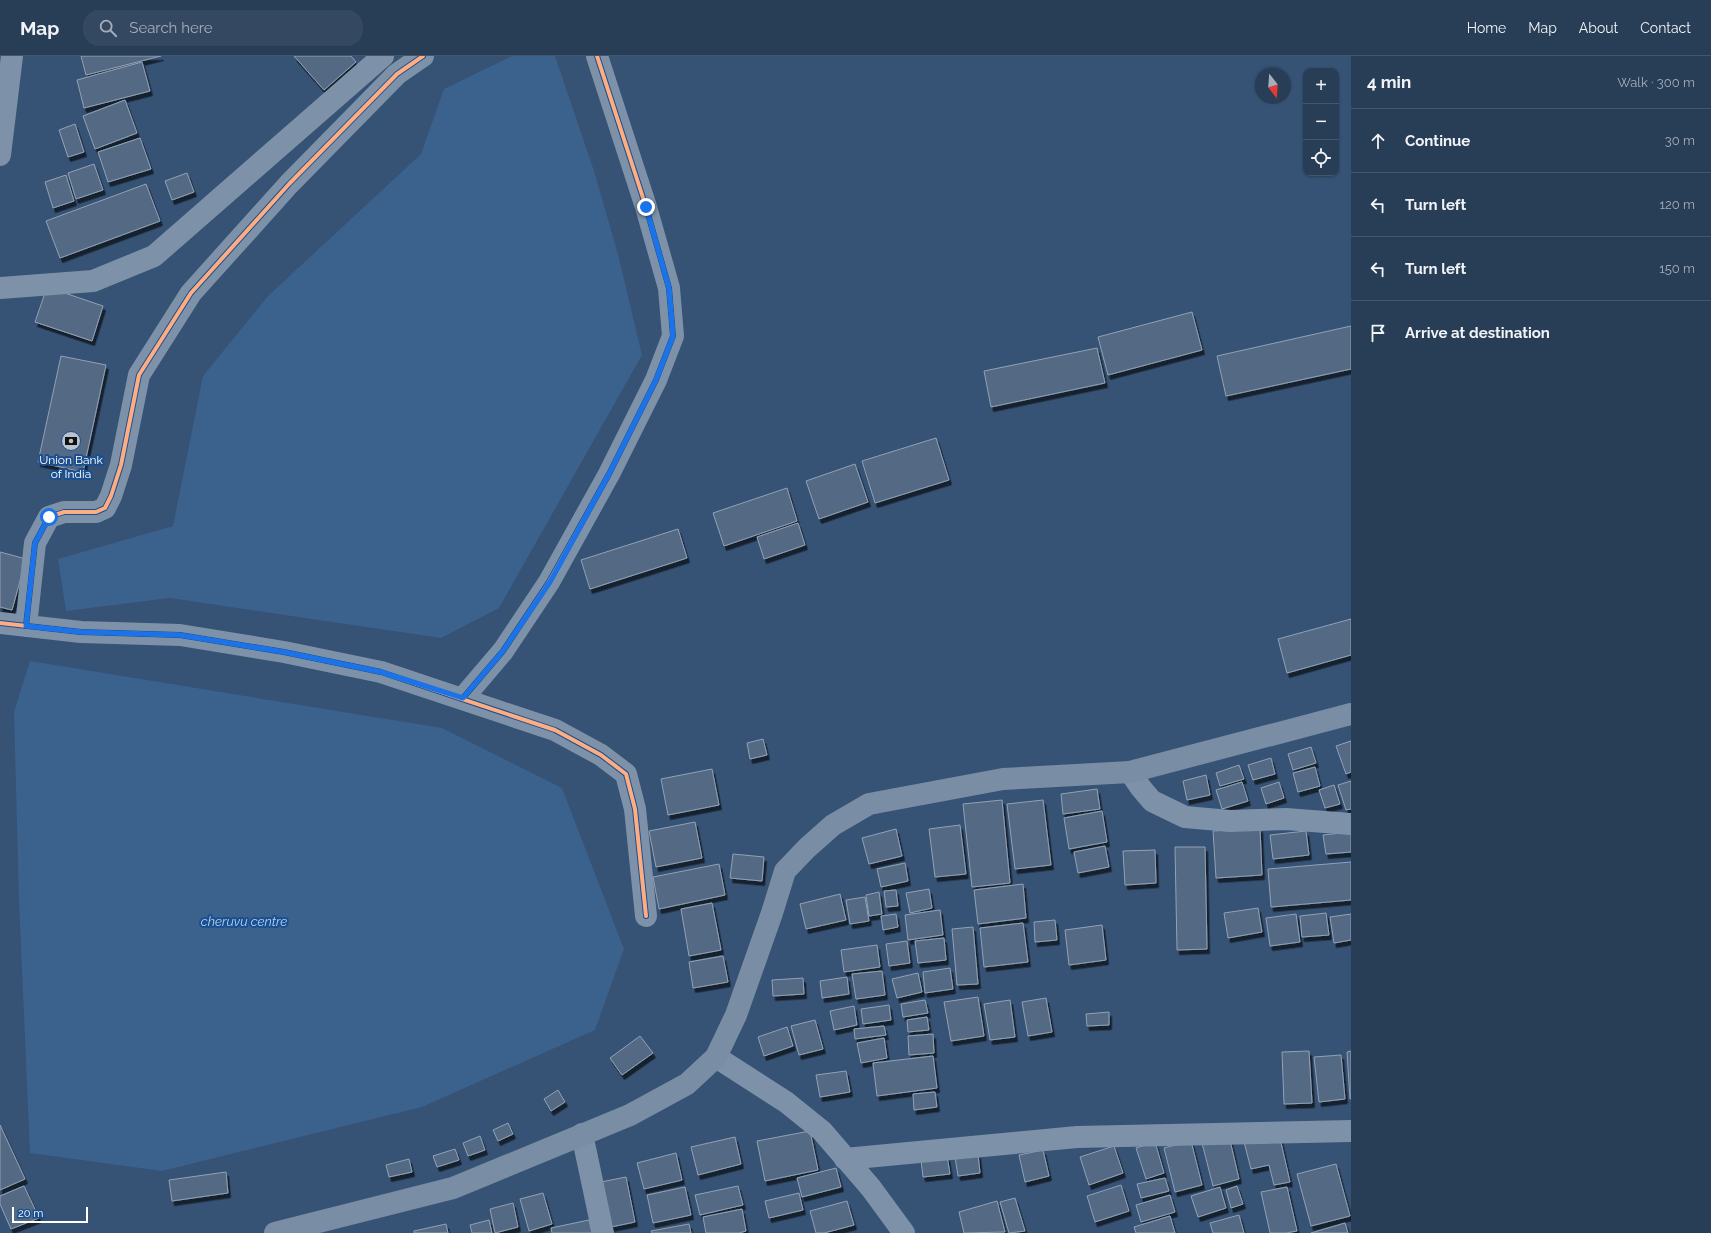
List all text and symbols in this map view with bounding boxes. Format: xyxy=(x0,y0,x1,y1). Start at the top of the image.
search box xyxy=(83,10,363,46)
text: Map xyxy=(20,17,59,39)
icon: search xyxy=(97,17,119,39)
text: Search here xyxy=(129,19,213,37)
text: Home xyxy=(1467,20,1506,36)
text: Map xyxy=(1528,20,1557,36)
text: About xyxy=(1579,20,1618,36)
text: Contact xyxy=(1640,20,1691,36)
north arrow xyxy=(1255,68,1291,104)
map controls xyxy=(1303,68,1339,176)
button: + xyxy=(1303,68,1339,104)
text: 4 min xyxy=(1367,72,1411,92)
text: Walk · 300 m xyxy=(1617,75,1695,90)
button: − xyxy=(1303,104,1339,140)
icon: ahead xyxy=(1367,130,1389,152)
text: Continue xyxy=(1405,132,1470,150)
text: 30 m xyxy=(1665,133,1695,148)
button: locate xyxy=(1303,140,1339,176)
icon: left xyxy=(1367,194,1389,216)
text: Turn left xyxy=(1405,196,1466,214)
text: 120 m xyxy=(1659,197,1695,212)
route end xyxy=(637,198,655,216)
icon: left xyxy=(1367,258,1389,280)
text: Turn left xyxy=(1405,260,1466,278)
text: 150 m xyxy=(1659,261,1695,276)
icon: arrive xyxy=(1367,322,1389,344)
text: Arrive at destination xyxy=(1405,324,1550,342)
bank icon: Union Bank of India xyxy=(60,430,82,452)
place label: Union Bank of India xyxy=(39,453,103,481)
route start xyxy=(40,508,58,526)
water label: cheruvu centre xyxy=(201,914,287,929)
scale bar xyxy=(12,1205,88,1224)
text: 20 m xyxy=(18,1207,43,1220)

